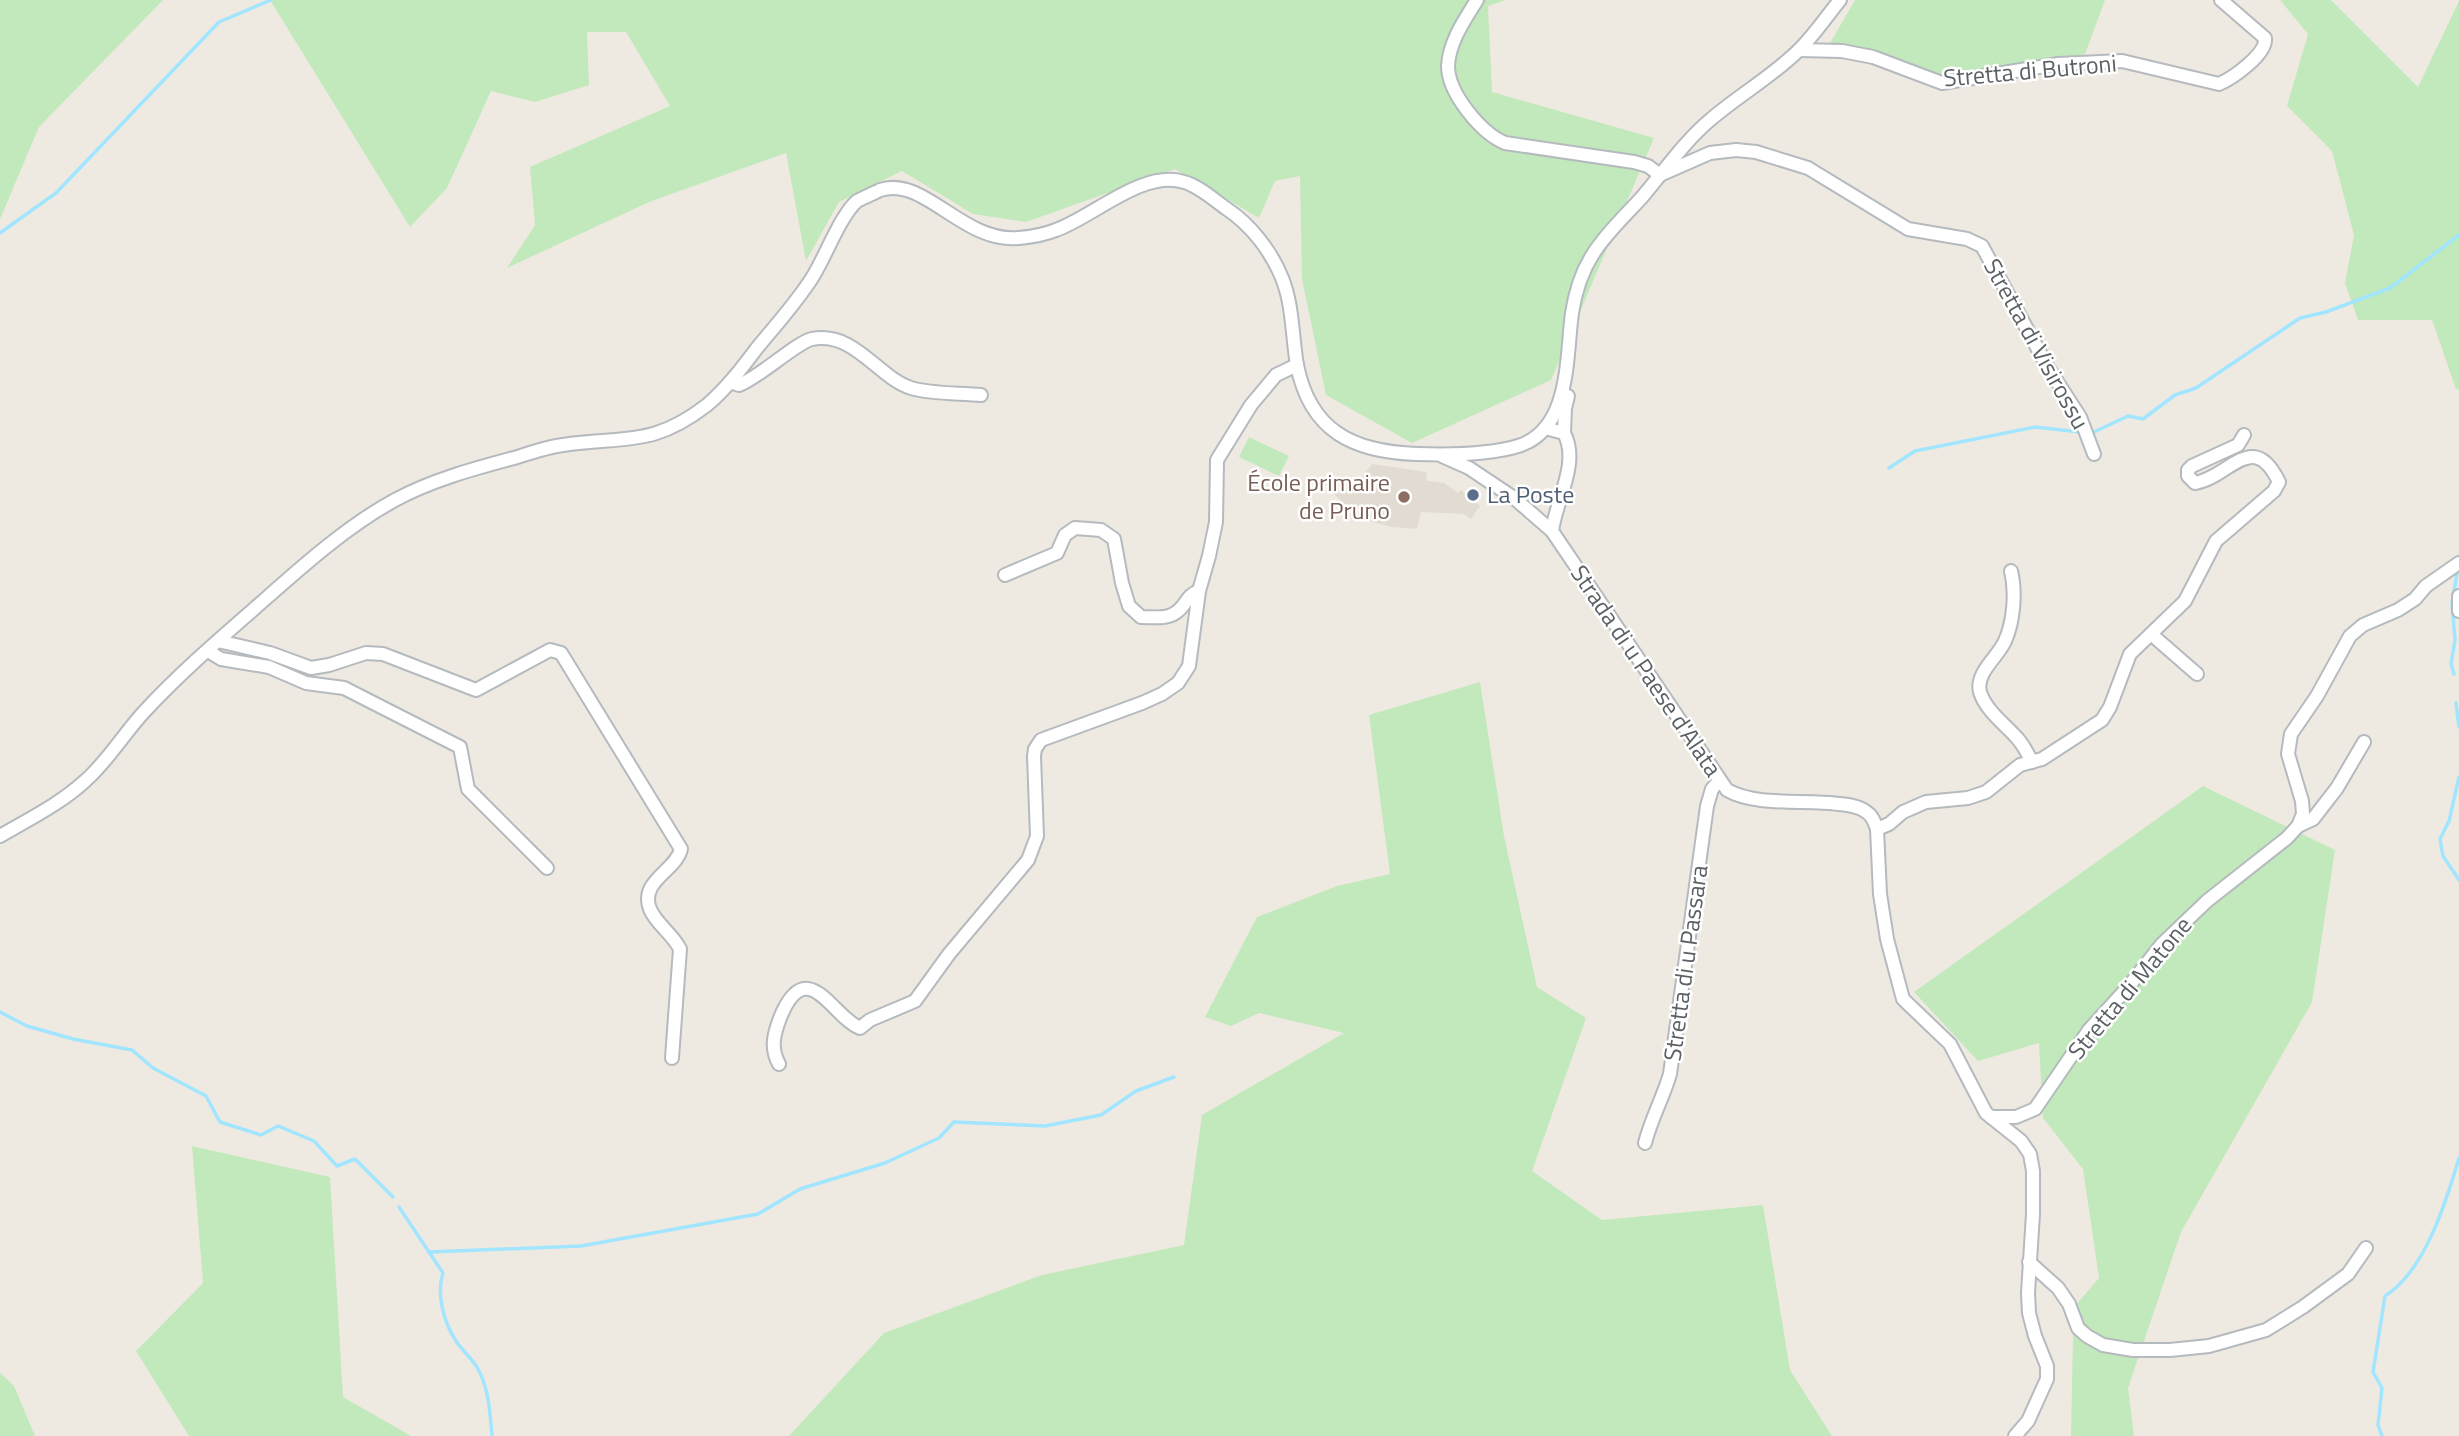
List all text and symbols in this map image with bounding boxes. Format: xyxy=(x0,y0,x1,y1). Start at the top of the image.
street label: Stretta di Butroni xyxy=(1942,45,2118,95)
street label: Stretta di Visirossu xyxy=(1975,252,2099,435)
place label: École primaire de Pruno xyxy=(1247,464,1390,528)
place label: La Poste xyxy=(1487,476,1574,512)
marker: La Poste xyxy=(1465,487,1481,503)
marker: École primaire de Pruno xyxy=(1396,489,1412,505)
street label: Strada di u Paese d'Alata xyxy=(1562,557,1731,784)
street label: Stretta di u Passara xyxy=(1653,863,1717,1063)
street label: Stretta di Matone xyxy=(2059,908,2200,1067)

